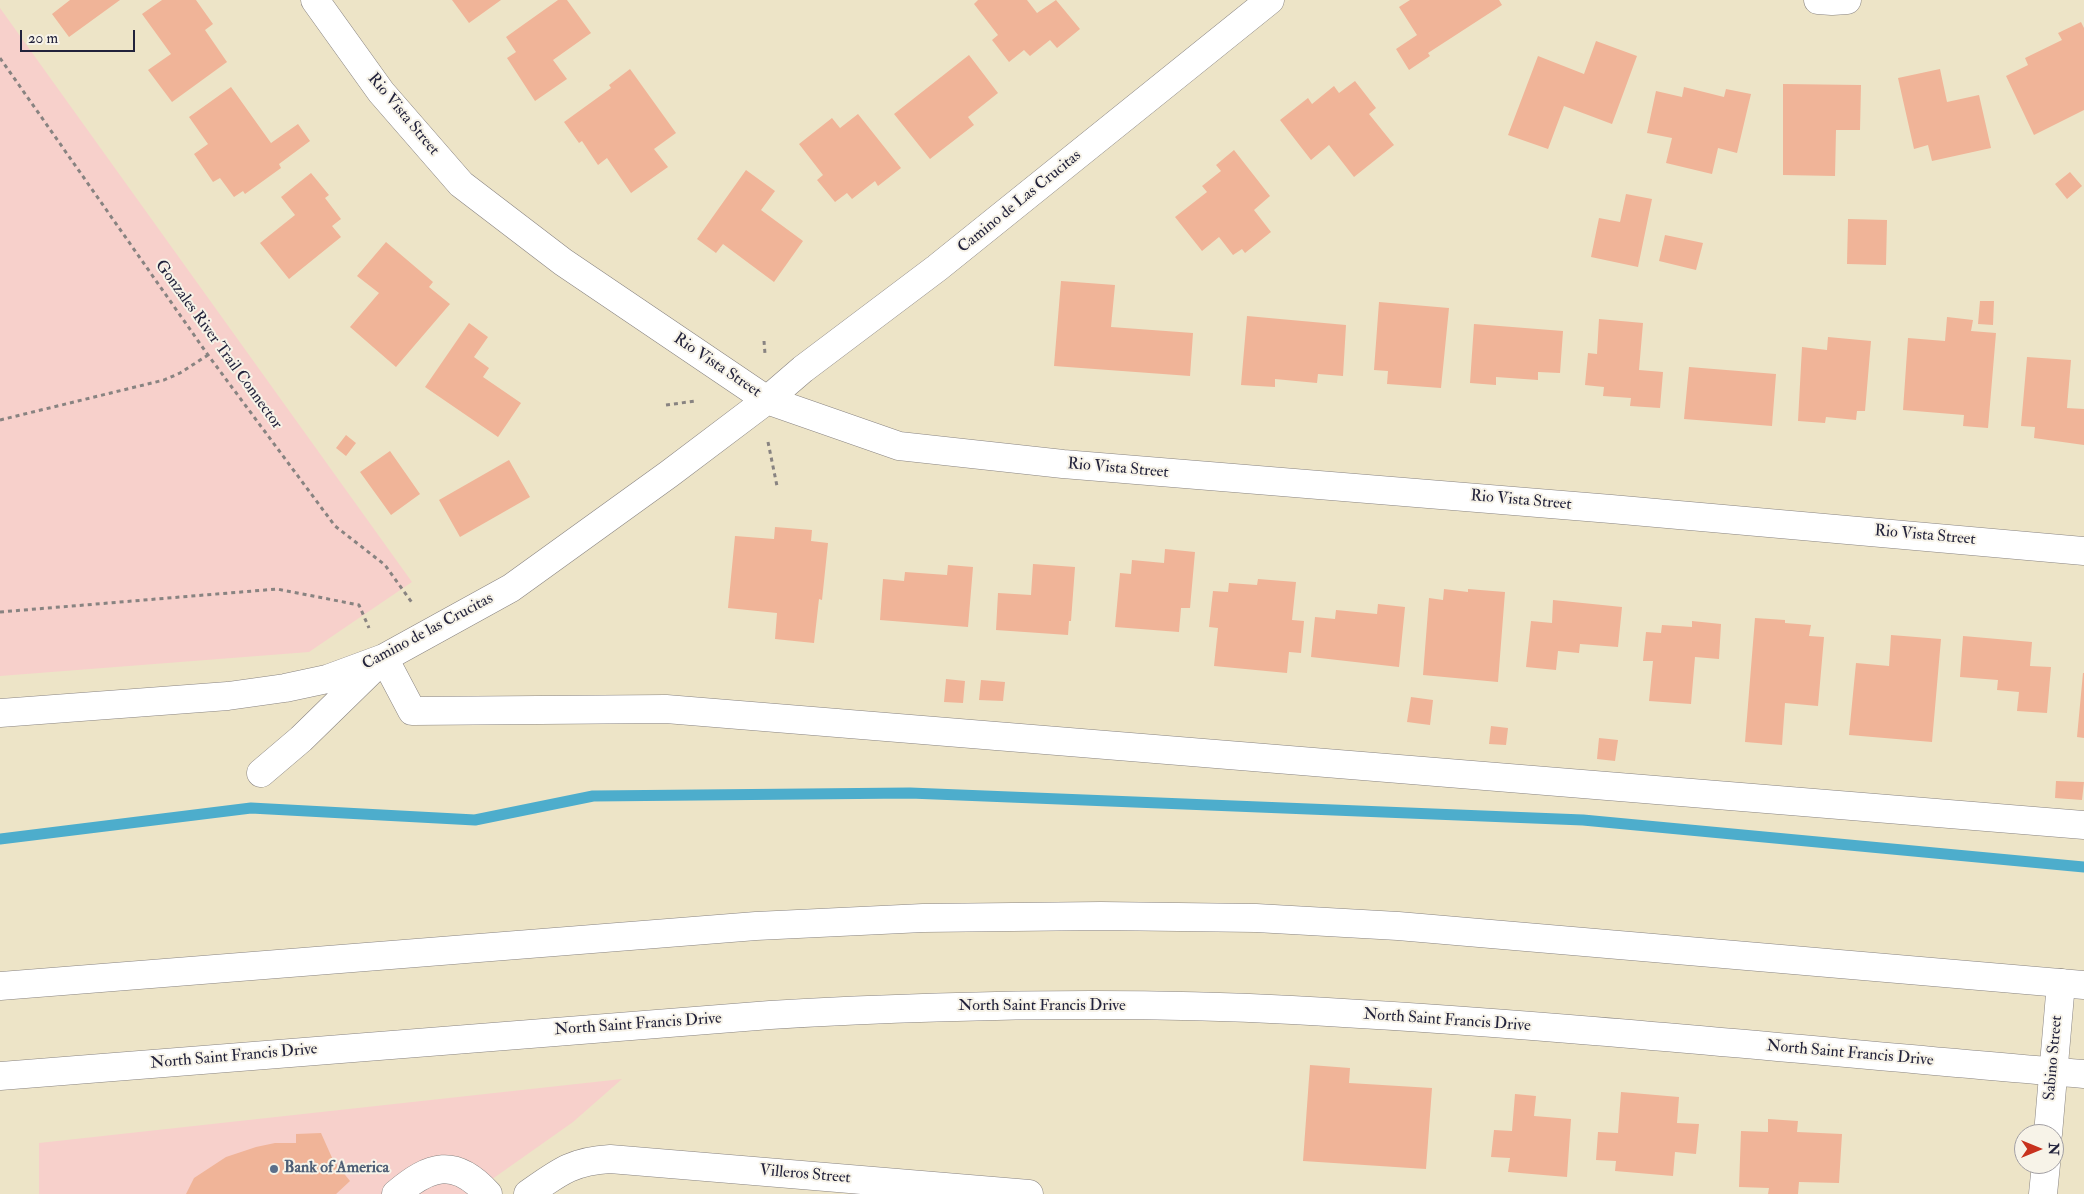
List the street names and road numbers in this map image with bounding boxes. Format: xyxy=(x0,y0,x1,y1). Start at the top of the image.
street label: Rio Vista Street xyxy=(363,70,443,160)
street label: Camino de Las Crucitas xyxy=(955,146,1085,258)
street label: Gonzales River Trail Connector xyxy=(150,257,286,433)
street label: Rio Vista Street xyxy=(670,330,764,402)
street label: Rio Vista Street xyxy=(1067,455,1169,483)
street label: Rio Vista Street xyxy=(1470,487,1572,515)
street label: Rio Vista Street xyxy=(1874,522,1976,550)
street label: Camino de las Crucitas xyxy=(359,589,497,675)
street label: North Saint Francis Drive xyxy=(958,997,1126,1017)
street label: North Saint Francis Drive xyxy=(1363,1006,1531,1036)
street label: North Saint Francis Drive xyxy=(554,1010,722,1040)
street label: Sabino Street xyxy=(2041,1015,2067,1101)
street label: North Saint Francis Drive xyxy=(1766,1037,1934,1071)
street label: North Saint Francis Drive xyxy=(150,1040,318,1074)
street label: Villeros Street xyxy=(759,1161,851,1189)

